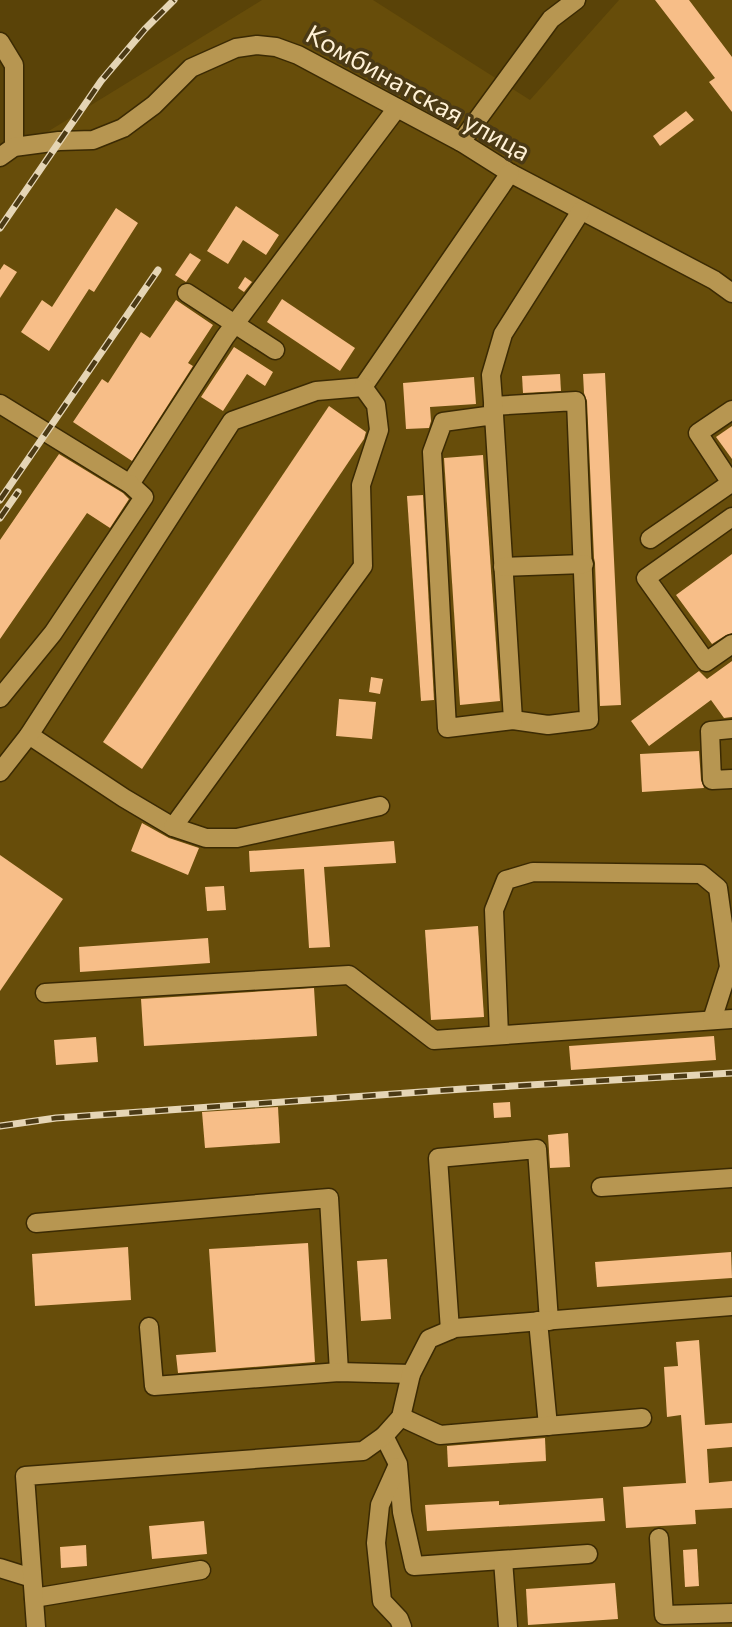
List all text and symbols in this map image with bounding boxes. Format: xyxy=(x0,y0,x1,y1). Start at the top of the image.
street label: Комбинатская улица xyxy=(301,17,536,166)

